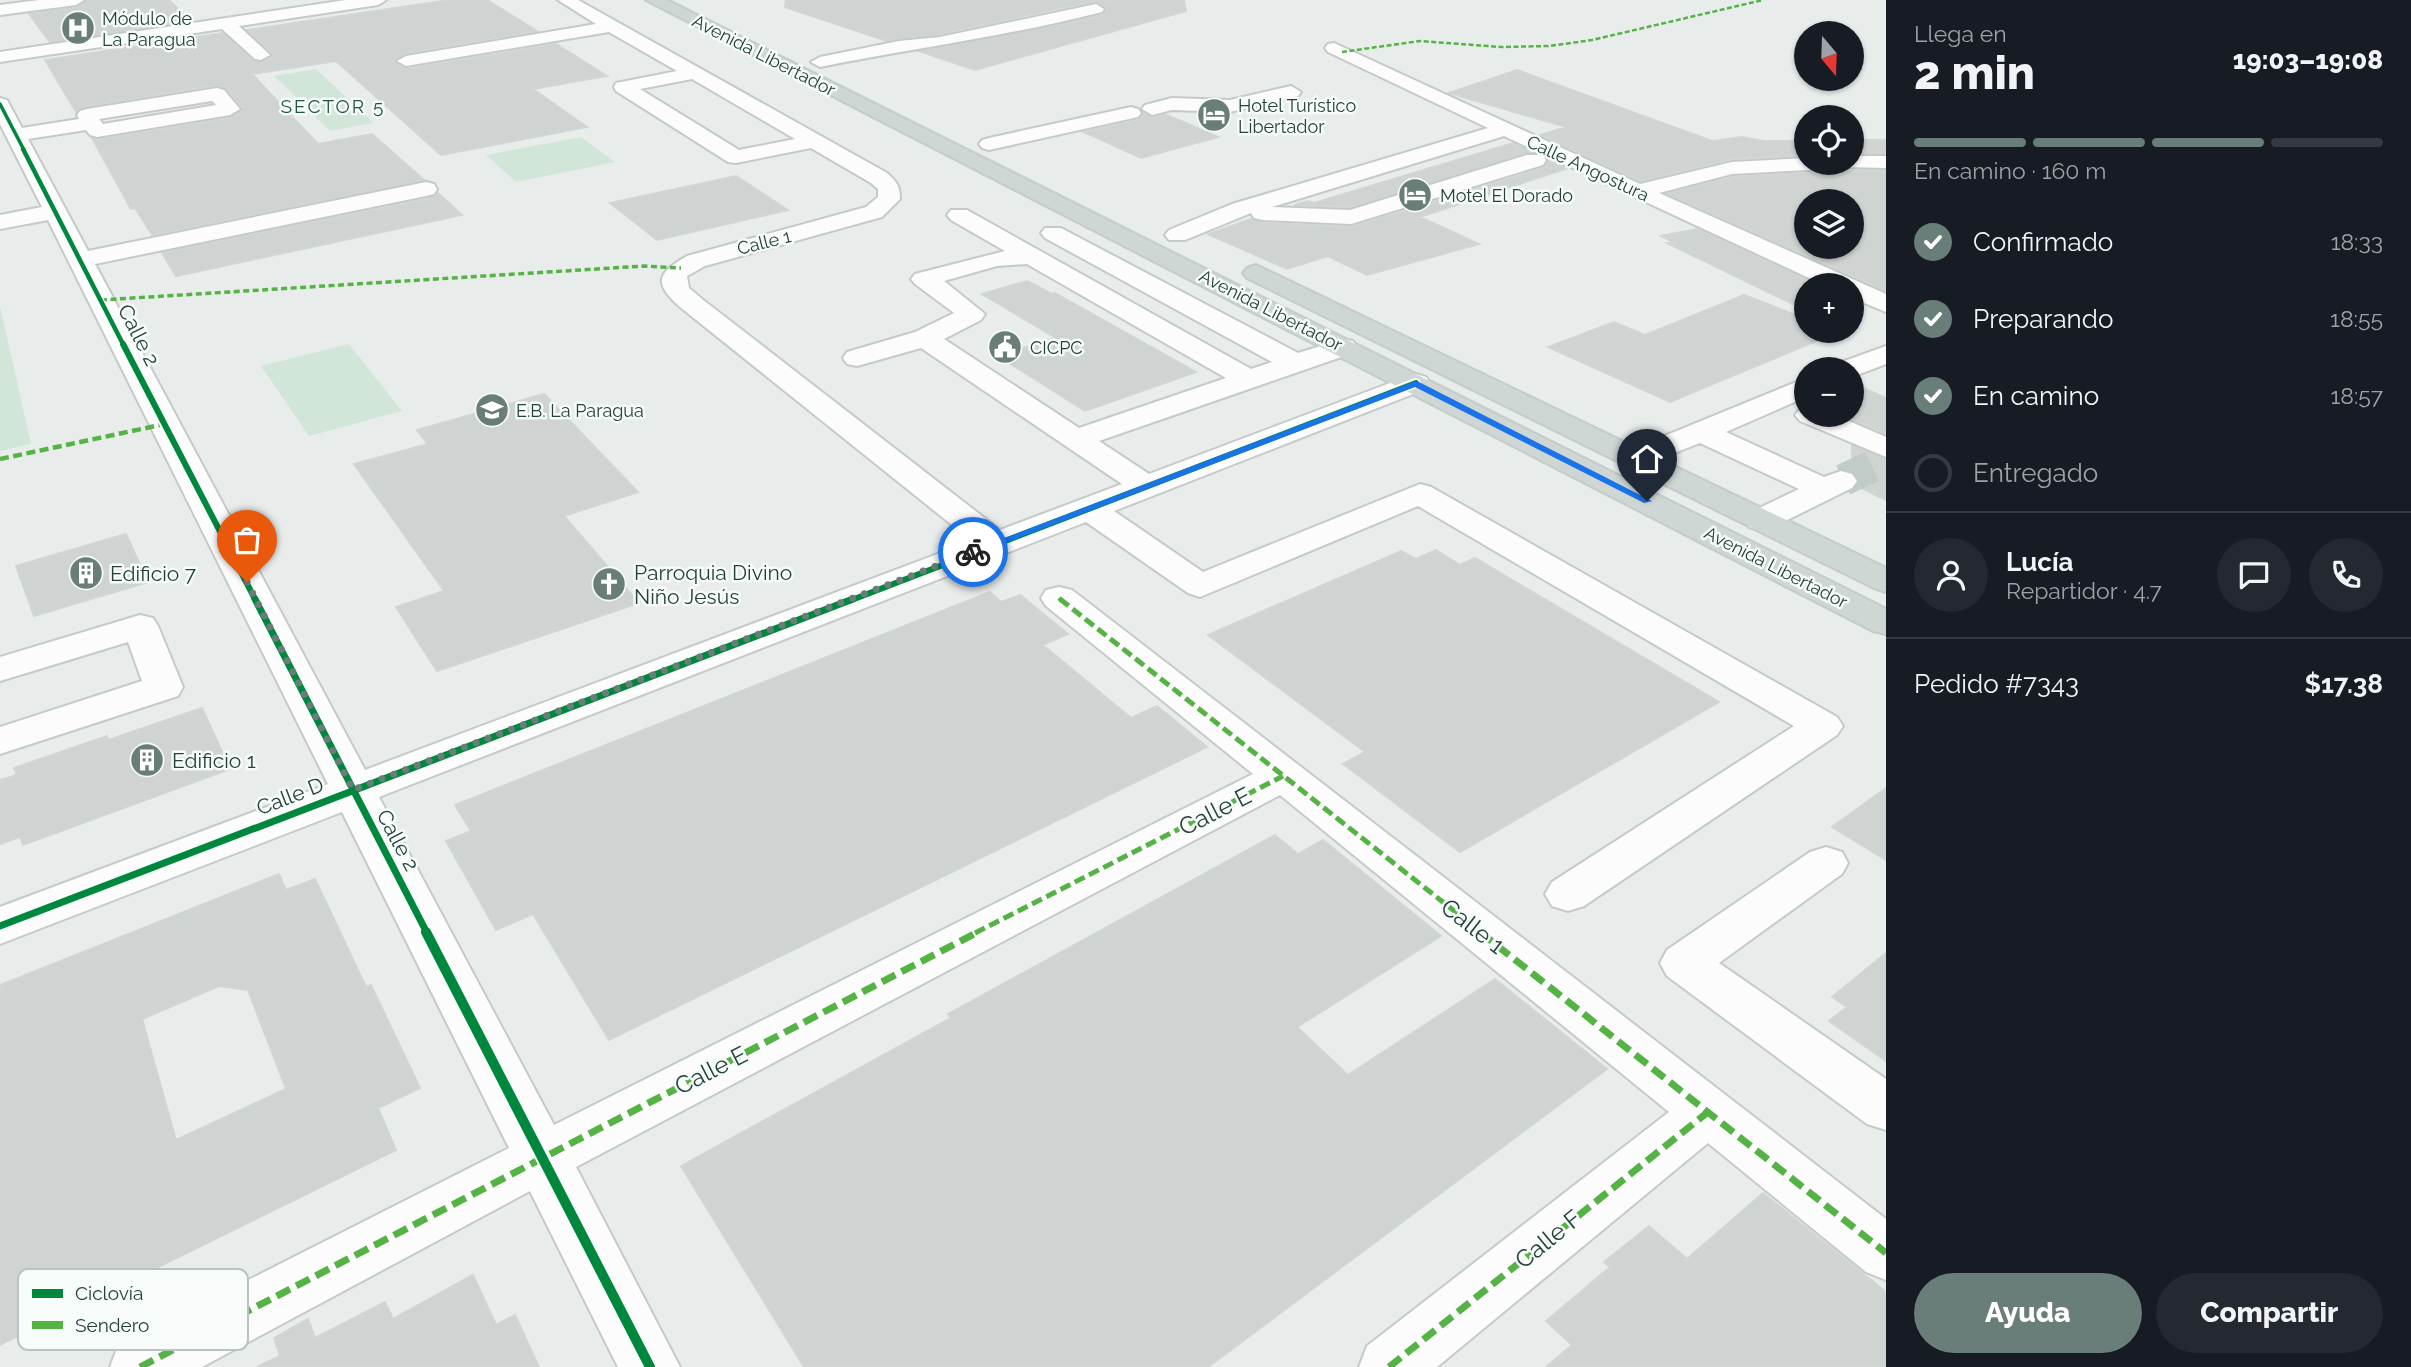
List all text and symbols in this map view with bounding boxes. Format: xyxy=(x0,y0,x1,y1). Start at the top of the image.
place label: Módulo de La Paragua xyxy=(102,8,196,50)
hospital icon: Módulo de La Paragua xyxy=(59,9,97,47)
street label: Avenida Libertador xyxy=(689,10,840,101)
text: Llega en xyxy=(1914,20,2007,47)
north arrow xyxy=(1794,21,1864,91)
map controls xyxy=(1794,21,1864,427)
text: 19:03–19:08 xyxy=(2233,45,2383,75)
text: 2 min xyxy=(1914,46,2035,100)
district label: SECTOR 5 xyxy=(281,95,385,117)
place label: Hotel Turístico Libertador xyxy=(1238,95,1356,137)
hotel icon: Hotel Turístico Libertador xyxy=(1195,96,1233,134)
button: locate xyxy=(1794,105,1864,175)
street label: Calle Angostura xyxy=(1523,130,1653,206)
text: En camino · 160 m xyxy=(1914,157,2106,184)
hotel icon: Motel El Dorado xyxy=(1396,176,1434,214)
place label: Motel El Dorado xyxy=(1440,185,1573,206)
button: layers xyxy=(1794,189,1864,259)
icon: check xyxy=(1914,223,1952,261)
street label: Calle 1 xyxy=(735,225,793,259)
text: Confirmado xyxy=(1973,227,2113,257)
text: 18:33 xyxy=(2331,228,2383,255)
street label: Avenida Libertador xyxy=(1196,265,1347,356)
button: + xyxy=(1794,273,1864,343)
street label: Calle 2 xyxy=(113,300,165,370)
icon: check xyxy=(1914,300,1952,338)
text: Preparando xyxy=(1973,304,2113,334)
text: 18:55 xyxy=(2330,305,2383,332)
public building icon: CICPC xyxy=(986,328,1024,366)
place label: CICPC xyxy=(1030,337,1083,358)
button: − xyxy=(1794,357,1864,427)
icon: check xyxy=(1914,377,1952,415)
text: En camino xyxy=(1973,381,2099,411)
text: 18:57 xyxy=(2330,382,2383,409)
school or university icon: E.B. La Paragua xyxy=(473,391,511,429)
place label: E.B. La Paragua xyxy=(516,400,644,421)
pin xyxy=(1617,429,1677,501)
icon: home xyxy=(1628,440,1666,478)
text: Entregado xyxy=(1973,458,2098,488)
pin xyxy=(217,510,277,582)
courier xyxy=(938,517,1008,587)
icon: bag xyxy=(228,521,266,559)
street label: Avenida Libertador xyxy=(1701,522,1852,613)
icon: bike xyxy=(954,533,992,571)
button: person xyxy=(1914,538,1988,612)
button: chat xyxy=(2217,538,2291,612)
button: phone xyxy=(2309,538,2383,612)
text: Lucía xyxy=(2006,547,2073,577)
building icon: Edificio 7 xyxy=(67,554,105,592)
place label: Parroquia Divino Niño Jesús xyxy=(634,560,792,609)
place label: Edificio 7 xyxy=(110,561,197,586)
church icon: Parroquia Divino Niño Jesús xyxy=(590,565,628,603)
text: Repartidor · 4.7 xyxy=(2006,577,2162,604)
text: Pedido #7343 xyxy=(1914,669,2079,699)
text: $17.38 xyxy=(2304,669,2383,699)
building icon: Edificio 1 xyxy=(128,741,166,779)
place label: Edificio 1 xyxy=(172,748,256,773)
street label: Calle D xyxy=(253,772,327,820)
street label: Calle E xyxy=(1174,781,1256,841)
street label: Calle 2 xyxy=(371,805,425,875)
street label: Calle 1 xyxy=(1435,892,1511,960)
street label: Calle E xyxy=(670,1040,752,1100)
street label: Calle F xyxy=(1509,1204,1587,1274)
legend xyxy=(18,1269,248,1350)
button: Ayuda xyxy=(1914,1273,2142,1353)
button: Compartir xyxy=(2156,1273,2383,1353)
text: Ciclovía xyxy=(75,1282,143,1304)
text: Sendero xyxy=(75,1314,149,1336)

